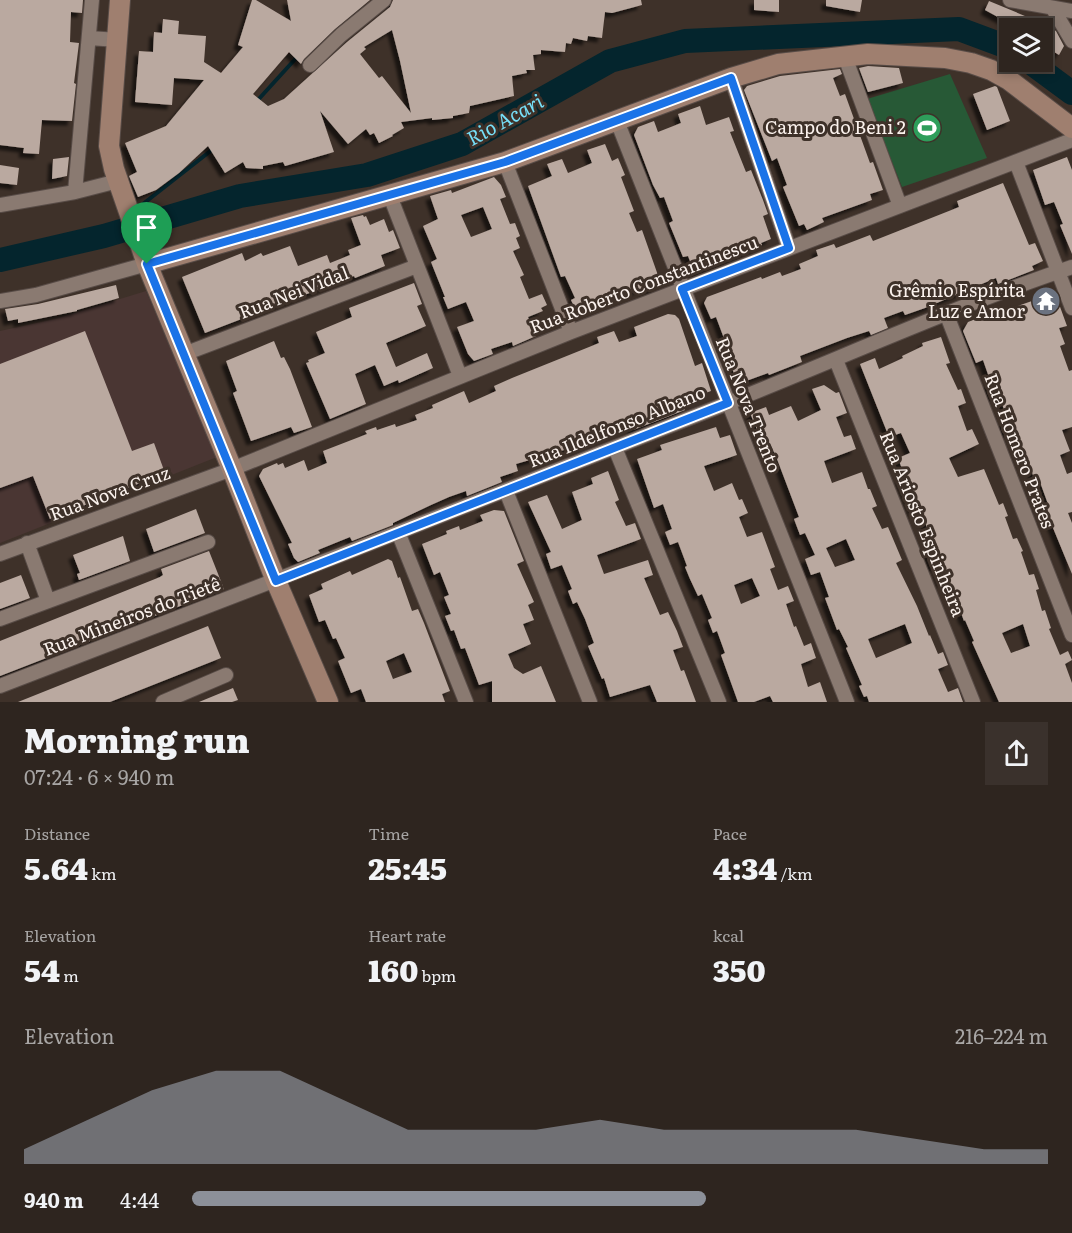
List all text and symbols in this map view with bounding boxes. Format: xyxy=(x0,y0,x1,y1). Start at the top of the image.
map controls xyxy=(999,18,1053,72)
button: layers xyxy=(999,18,1053,72)
water label: Rio Acari xyxy=(460,85,548,152)
sports icon: Campo do Beni 2 xyxy=(911,112,943,144)
place label: Campo do Beni 2 xyxy=(765,113,906,140)
pin xyxy=(121,202,172,264)
icon: arrive xyxy=(130,211,163,244)
street label: Rua Roberto Constantinescu xyxy=(525,228,762,340)
street label: Rua Nei Vidal xyxy=(235,258,352,325)
place label: Grêmio Espírita Luz e Amor xyxy=(889,276,1025,324)
temple icon: Grêmio Espírita Luz e Amor xyxy=(1030,285,1062,317)
street label: Rua Nova Trento xyxy=(710,332,789,476)
street label: Rua Homero Prates xyxy=(978,369,1062,532)
street label: Rua Ildelfonso Albano xyxy=(524,378,709,474)
street label: Rua Ariosto Espinheira xyxy=(874,427,973,621)
street label: Rua Nova Cruz xyxy=(46,458,174,527)
street label: Rua Mineiros do Tietê xyxy=(39,569,224,662)
text: Morning run xyxy=(24,714,250,763)
button: share xyxy=(985,722,1048,785)
text: 07:24 · 6 × 940 m xyxy=(24,761,174,791)
text: Distance xyxy=(24,821,90,845)
text: Time xyxy=(368,821,409,845)
text: Pace xyxy=(713,821,747,845)
text: 5.64 xyxy=(24,845,88,889)
text: 25:45 xyxy=(368,845,447,889)
text: 4:34 xyxy=(713,845,777,889)
text: km xyxy=(88,861,117,885)
text: /km xyxy=(777,861,812,885)
text: Elevation xyxy=(24,923,96,947)
text: Heart rate xyxy=(368,923,446,947)
text: kcal xyxy=(713,923,744,947)
text: 54 xyxy=(24,947,60,991)
text: 160 xyxy=(368,947,418,991)
text: 350 xyxy=(713,947,766,991)
text: m xyxy=(60,963,79,987)
text: bpm xyxy=(418,963,456,987)
text: Elevation xyxy=(24,1020,114,1050)
text: 216–224 m xyxy=(955,1020,1048,1050)
text: 940 m xyxy=(24,1184,84,1214)
text: 4:44 xyxy=(120,1184,159,1214)

